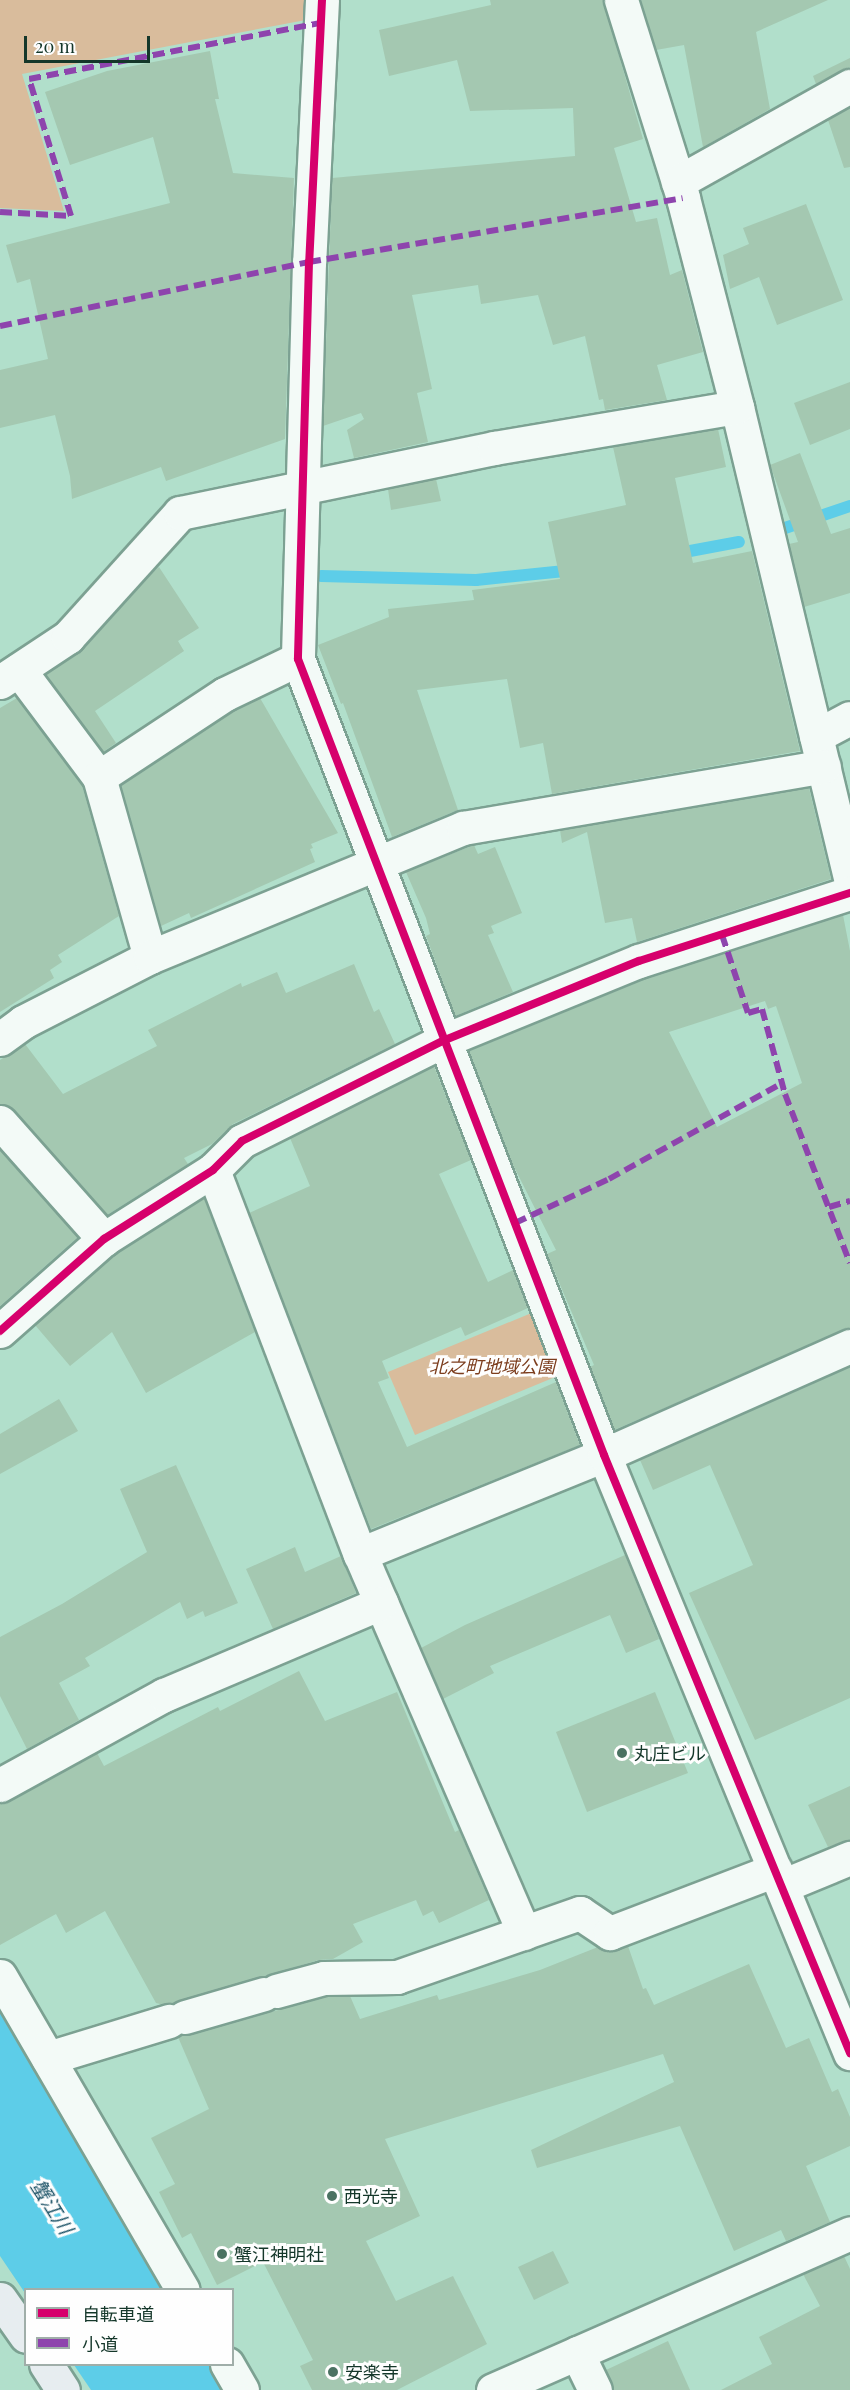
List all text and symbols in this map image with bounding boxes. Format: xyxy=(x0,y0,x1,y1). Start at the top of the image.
scale bar xyxy=(27,24,153,62)
text: 20 m xyxy=(35,34,75,58)
park label: 北之町地域公園 xyxy=(429,1355,555,1377)
place label: 丸庄ビル xyxy=(634,1742,706,1764)
marker: 丸庄ビル xyxy=(615,1746,629,1760)
water label: 蟹江川 xyxy=(27,2174,79,2238)
place label: 西光寺 xyxy=(344,2185,398,2207)
marker: 西光寺 xyxy=(325,2189,339,2203)
place label: 蟹江神明社 xyxy=(234,2243,324,2265)
marker: 蟹江神明社 xyxy=(215,2247,229,2261)
legend xyxy=(24,2288,234,2366)
text: 自転車道 xyxy=(82,2302,154,2326)
text: 小道 xyxy=(82,2332,118,2356)
place label: 安楽寺 xyxy=(345,2361,399,2383)
marker: 安楽寺 xyxy=(326,2365,340,2379)

